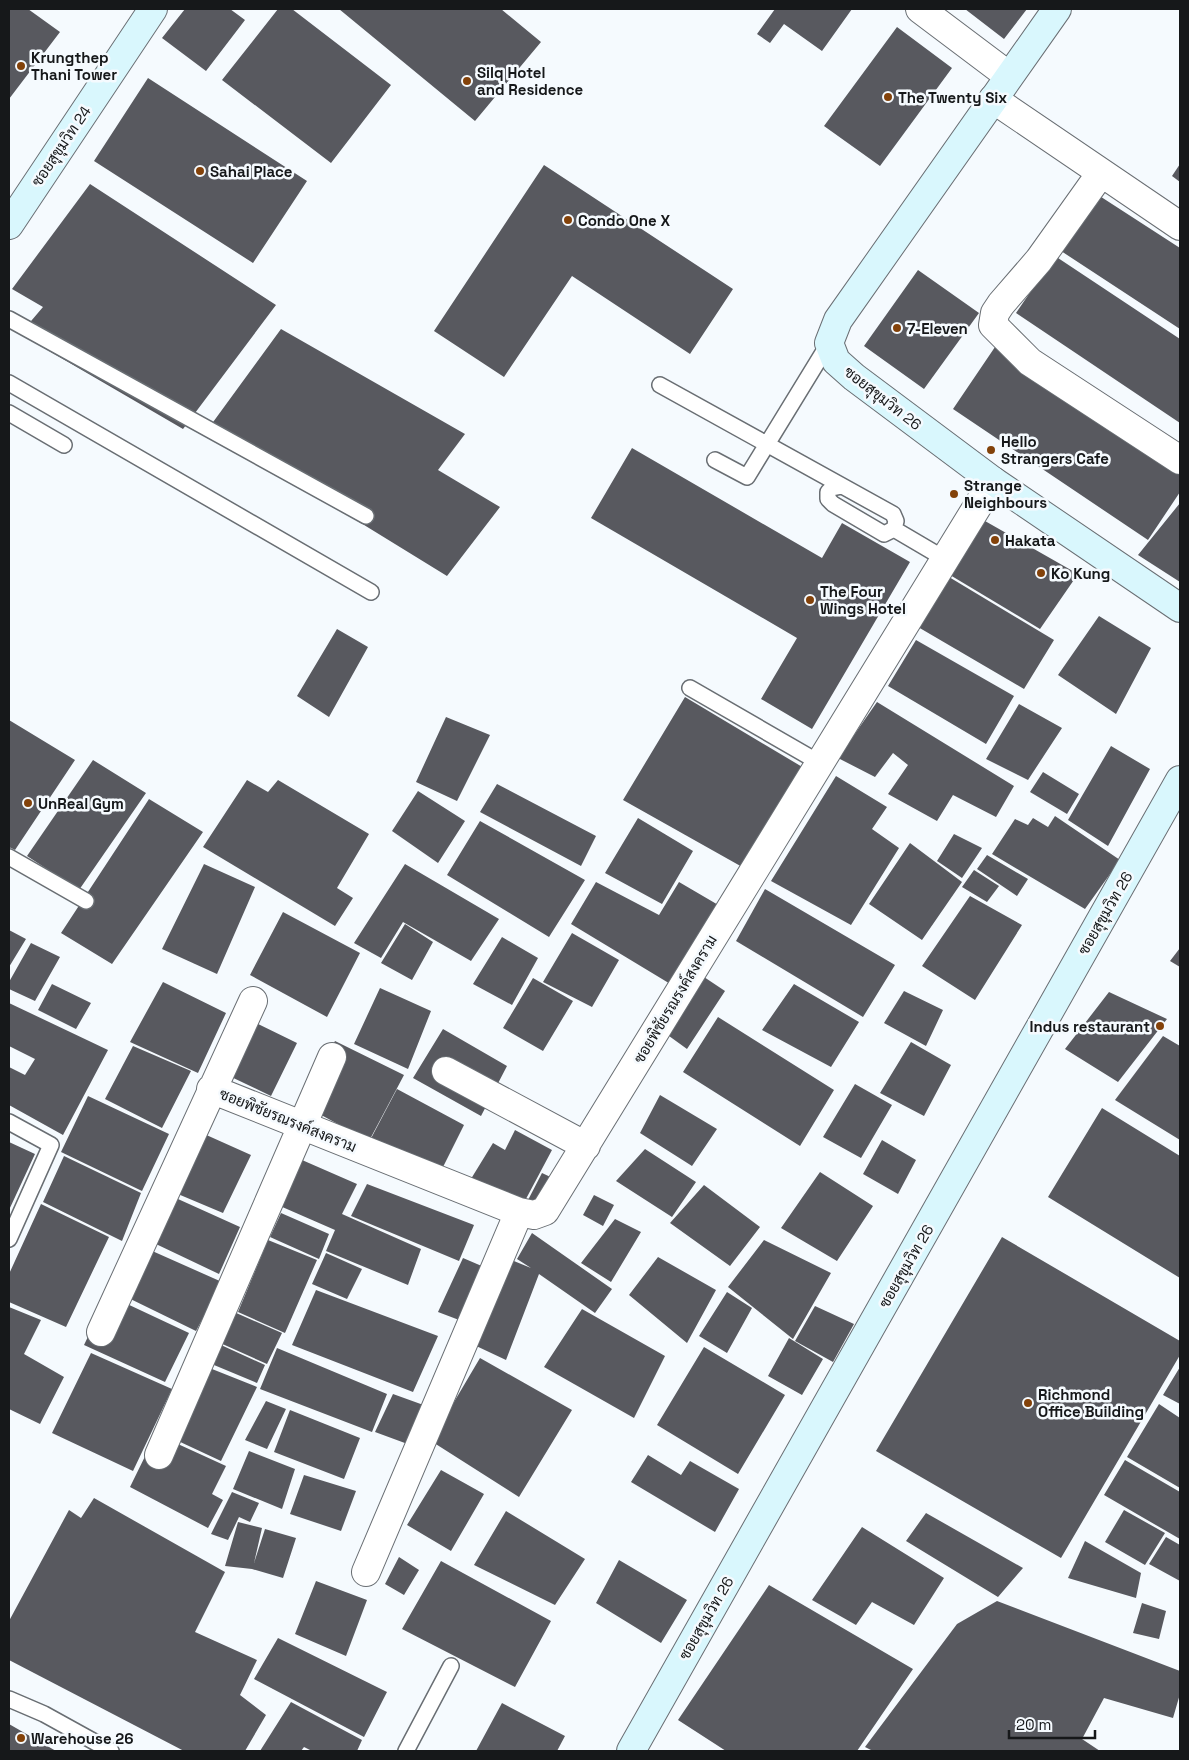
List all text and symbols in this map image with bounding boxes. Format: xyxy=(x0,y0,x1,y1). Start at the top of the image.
place label: Krungthep Thani Tower xyxy=(31,48,117,84)
marker: Krungthep Thani Tower xyxy=(15,60,27,72)
place label: Silq Hotel and Residence xyxy=(477,63,584,99)
marker: Silq Hotel and Residence xyxy=(461,75,473,87)
place label: The Twenty Six xyxy=(898,88,1007,107)
marker: The Twenty Six xyxy=(882,91,894,103)
street label: ซอยสุขุมวิท 24 xyxy=(27,102,96,191)
place label: Sahai Place xyxy=(210,162,293,181)
marker: Sahai Place xyxy=(194,165,206,177)
place label: Condo One X xyxy=(578,211,670,230)
marker: Condo One X xyxy=(562,214,574,226)
place label: 7-Eleven xyxy=(907,319,968,338)
marker: 7-Eleven xyxy=(891,322,903,334)
street label: ซอยสุขุมวิท 26 xyxy=(839,362,926,436)
place label: Hello Strangers Cafe xyxy=(1001,432,1109,468)
marker: Hello Strangers Cafe xyxy=(985,444,997,456)
place label: Strange Neighbours xyxy=(964,476,1047,512)
marker: Strange Neighbours xyxy=(948,488,960,500)
place label: Hakata xyxy=(1005,531,1056,550)
marker: Hakata xyxy=(989,534,1001,546)
place label: Ko Kung xyxy=(1051,564,1110,583)
marker: Ko Kung xyxy=(1035,567,1047,579)
place label: The Four Wings Hotel xyxy=(820,582,906,618)
marker: The Four Wings Hotel xyxy=(804,594,816,606)
place label: UnReal Gym xyxy=(38,794,124,813)
marker: UnReal Gym xyxy=(22,797,34,809)
street label: ซอยสุขุมวิท 26 xyxy=(1074,868,1138,959)
street label: ซอยพิชัยรณรงค์สงคราม xyxy=(629,931,721,1067)
place label: Indus restaurant xyxy=(1029,1017,1150,1036)
marker: Indus restaurant xyxy=(1154,1020,1166,1032)
street label: ซอยพิชัยรณรงค์สงคราม xyxy=(217,1084,359,1156)
street label: ซอยสุขุมวิท 26 xyxy=(875,1221,939,1312)
place label: Richmond Office Building xyxy=(1038,1385,1144,1421)
marker: Richmond Office Building xyxy=(1022,1397,1034,1409)
street label: ซอยสุขุมวิท 26 xyxy=(675,1573,739,1664)
scale bar xyxy=(1009,1708,1095,1740)
text: 20 m xyxy=(1016,1715,1051,1734)
place label: Warehouse 26 xyxy=(31,1729,134,1748)
marker: Warehouse 26 xyxy=(15,1732,27,1744)

